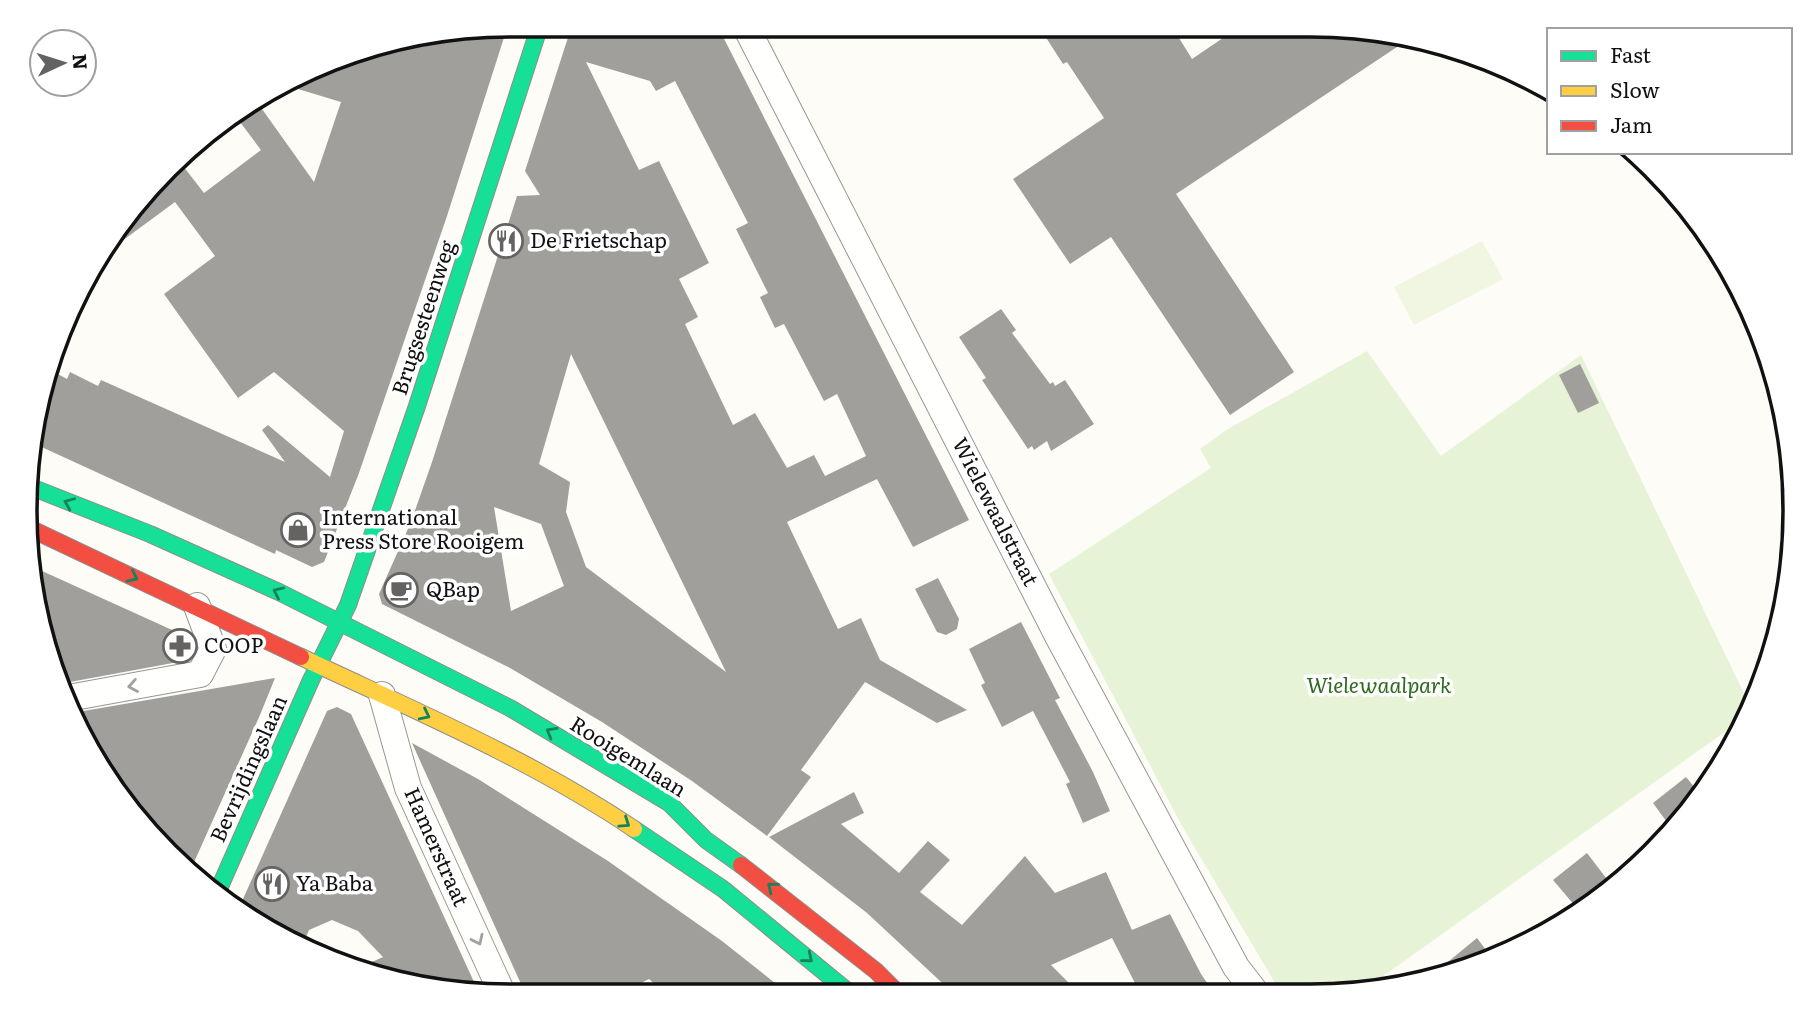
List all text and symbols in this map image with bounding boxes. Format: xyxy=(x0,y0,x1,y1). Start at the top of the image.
north arrow xyxy=(28,28,98,98)
legend xyxy=(1547,28,1792,154)
text: Fast xyxy=(1610,38,1651,69)
text: N xyxy=(66,53,95,71)
text: Slow xyxy=(1610,73,1660,104)
text: Jam xyxy=(1610,108,1652,139)
restaurant icon: De Frietschap xyxy=(487,222,525,260)
place label: De Frietschap xyxy=(530,223,667,254)
street label: Brugsesteenweg xyxy=(382,236,461,399)
street label: Wielewaalstraat xyxy=(946,431,1048,591)
one-way arrow xyxy=(63,497,76,511)
place label: International Press Store Rooigem xyxy=(322,500,524,555)
shop icon: International Press Store Rooigem xyxy=(279,511,317,549)
one-way arrow xyxy=(126,568,138,582)
cafe icon: QBap xyxy=(382,571,420,609)
place label: QBap xyxy=(426,572,480,603)
one-way arrow xyxy=(273,586,285,600)
pharmacy icon: COOP xyxy=(161,627,199,665)
place label: COOP xyxy=(204,628,263,659)
park label: Wielewaalpark xyxy=(1306,668,1452,699)
one-way arrow xyxy=(127,678,139,693)
street label: Bevrijdingslaan xyxy=(200,689,293,847)
one-way arrow xyxy=(418,707,430,721)
street label: Rooigemlaan xyxy=(565,707,694,803)
one-way arrow xyxy=(545,727,558,740)
street label: Hamerstraat xyxy=(398,782,479,911)
one-way arrow xyxy=(617,815,630,827)
restaurant icon: Ya Baba xyxy=(253,865,291,903)
place label: Ya Baba xyxy=(296,866,374,897)
one-way arrow xyxy=(767,883,780,896)
one-way arrow xyxy=(469,933,483,945)
one-way arrow xyxy=(799,950,812,962)

